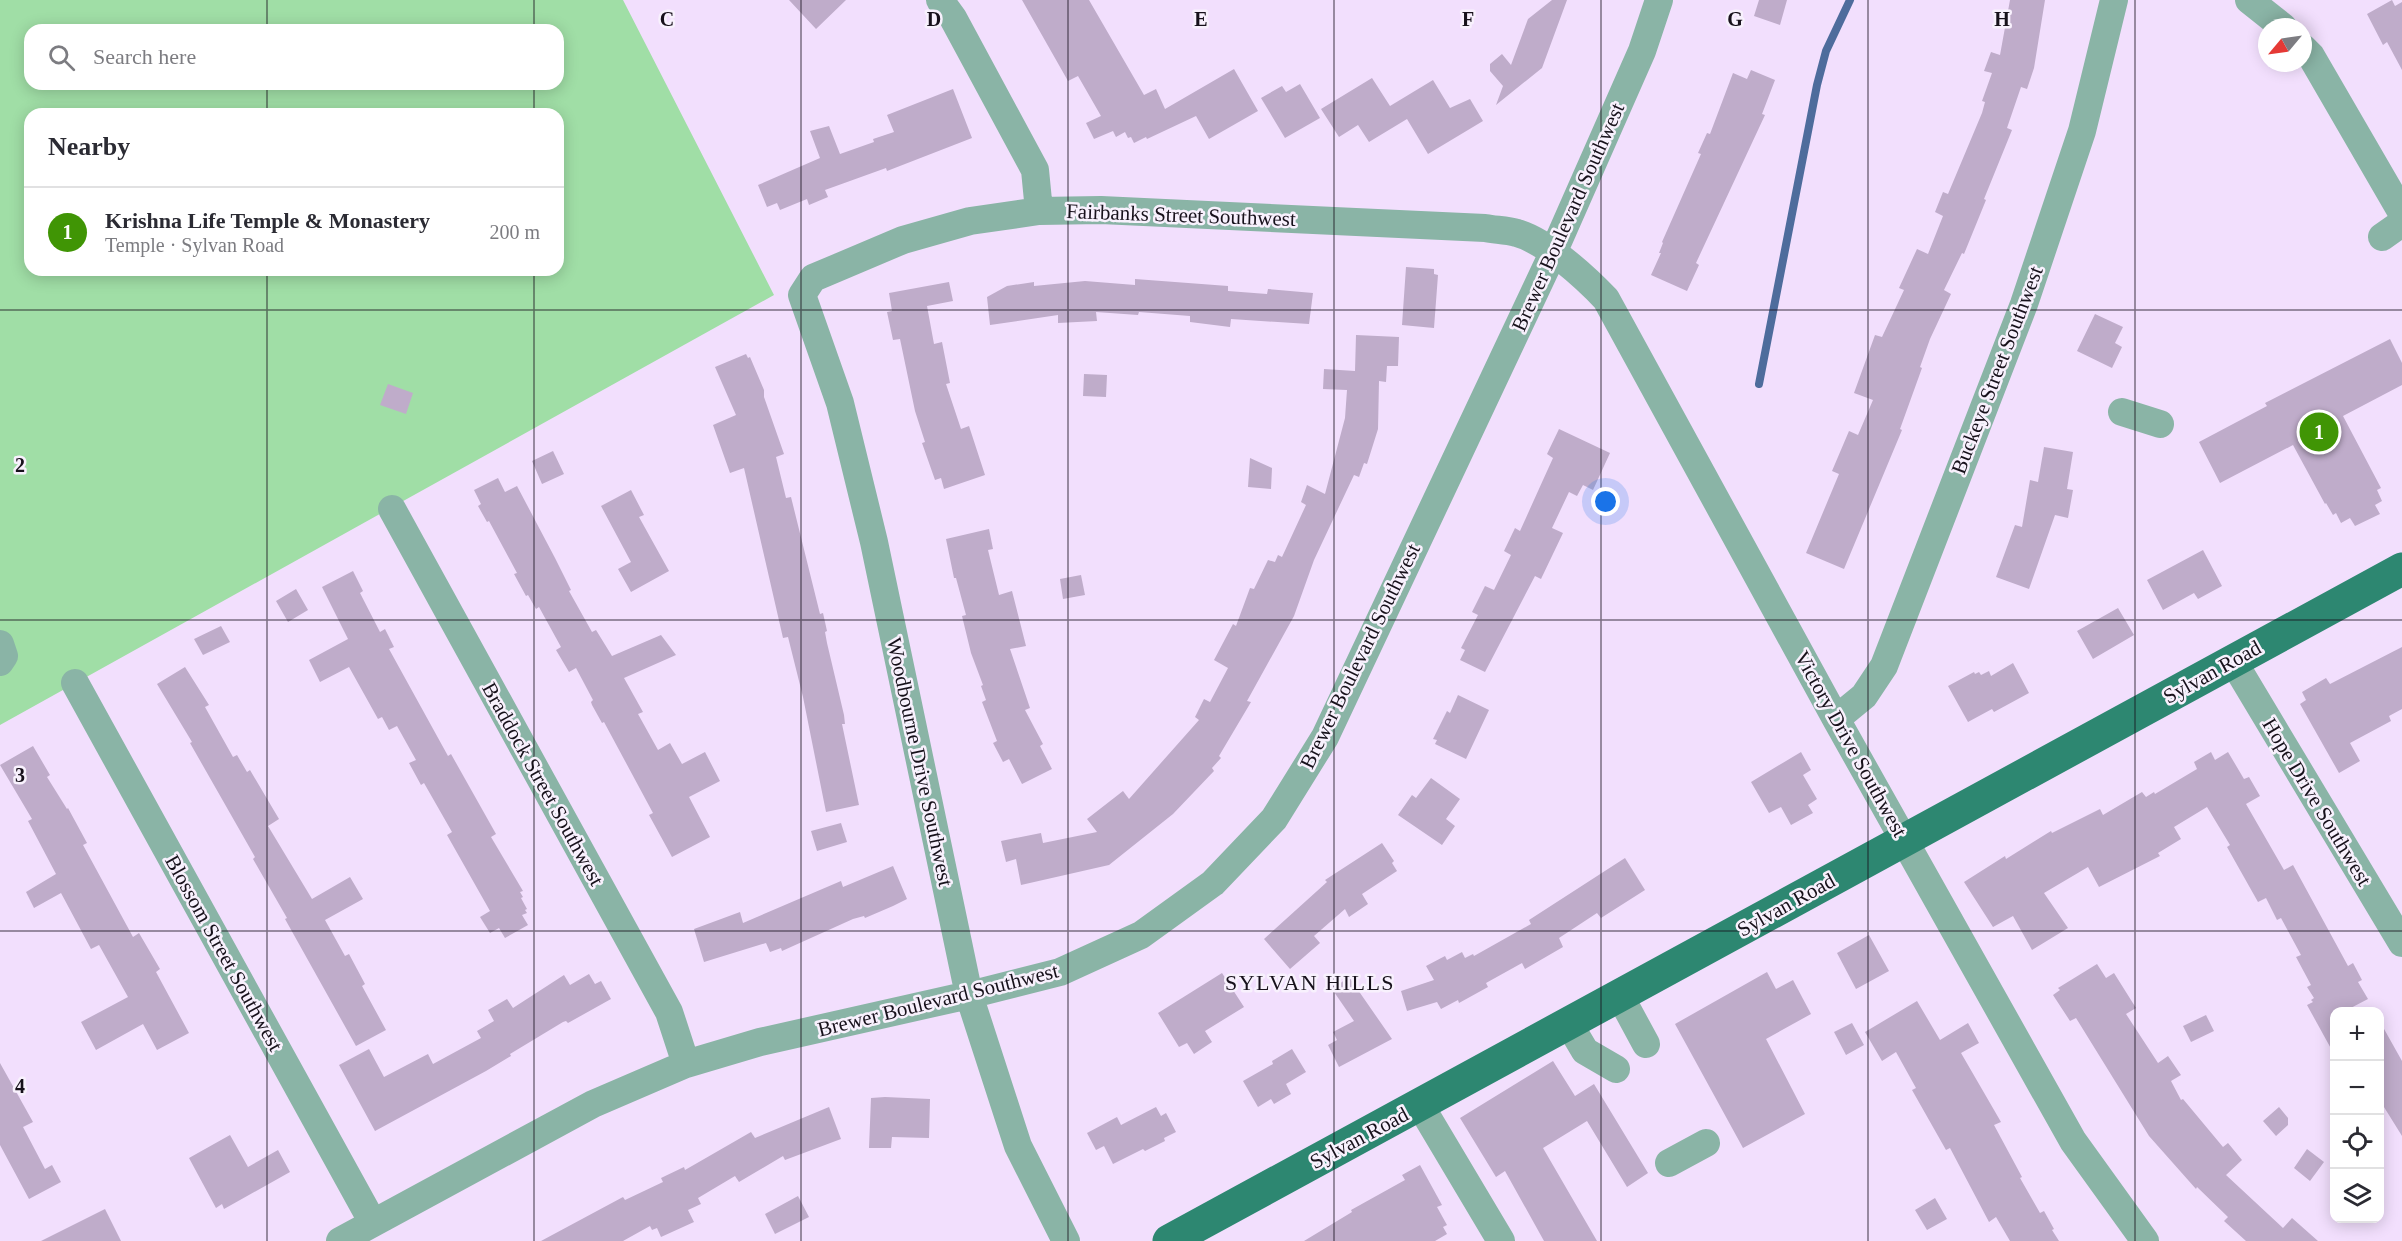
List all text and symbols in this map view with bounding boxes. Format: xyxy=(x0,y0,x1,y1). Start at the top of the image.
text: C xyxy=(660,8,674,30)
text: D xyxy=(927,8,941,30)
text: E xyxy=(1194,8,1208,30)
text: F xyxy=(1462,8,1474,30)
text: G xyxy=(1727,8,1743,30)
text: H xyxy=(1994,8,2010,30)
north arrow xyxy=(2258,18,2312,72)
search box xyxy=(24,24,564,90)
icon: search xyxy=(45,41,78,74)
text: Search here xyxy=(93,44,196,69)
street label: Brewer Boulevard Southwest xyxy=(1507,99,1629,335)
text: Nearby xyxy=(48,132,130,161)
street label: Fairbanks Street Southwest xyxy=(1066,199,1296,231)
text: Krishna Life Temple & Monastery xyxy=(105,208,430,233)
text: 1 xyxy=(63,221,73,243)
text: 200 m xyxy=(489,221,540,243)
text: Temple · Sylvan Road xyxy=(105,234,284,256)
street label: Buckeye Street Southwest xyxy=(1946,263,2048,477)
pin: 1 xyxy=(2300,410,2338,454)
text: 2 xyxy=(15,454,25,476)
your location xyxy=(1591,487,1620,516)
street label: Brewer Boulevard Southwest xyxy=(1295,539,1425,772)
street label: Woodbourne Drive Southwest xyxy=(882,635,958,889)
street label: Sylvan Road xyxy=(2159,635,2265,709)
street label: Victory Drive Southwest xyxy=(1790,647,1912,841)
street label: Braddock Street Southwest xyxy=(477,678,609,890)
street label: Hope Drive Southwest xyxy=(2257,714,2377,890)
text: 3 xyxy=(15,764,25,786)
street label: Blossom Street Southwest xyxy=(160,851,288,1055)
street label: Sylvan Road xyxy=(1733,868,1839,942)
street label: Brewer Boulevard Southwest xyxy=(815,958,1061,1042)
district label: SYLVAN HILLS xyxy=(1225,970,1395,995)
map controls xyxy=(2330,1007,2384,1223)
button: + xyxy=(2330,1007,2384,1061)
button: − xyxy=(2330,1061,2384,1115)
text: 4 xyxy=(15,1075,25,1097)
street label: Sylvan Road xyxy=(1306,1102,1413,1174)
button: locate xyxy=(2330,1115,2384,1169)
button: layers xyxy=(2330,1169,2384,1223)

